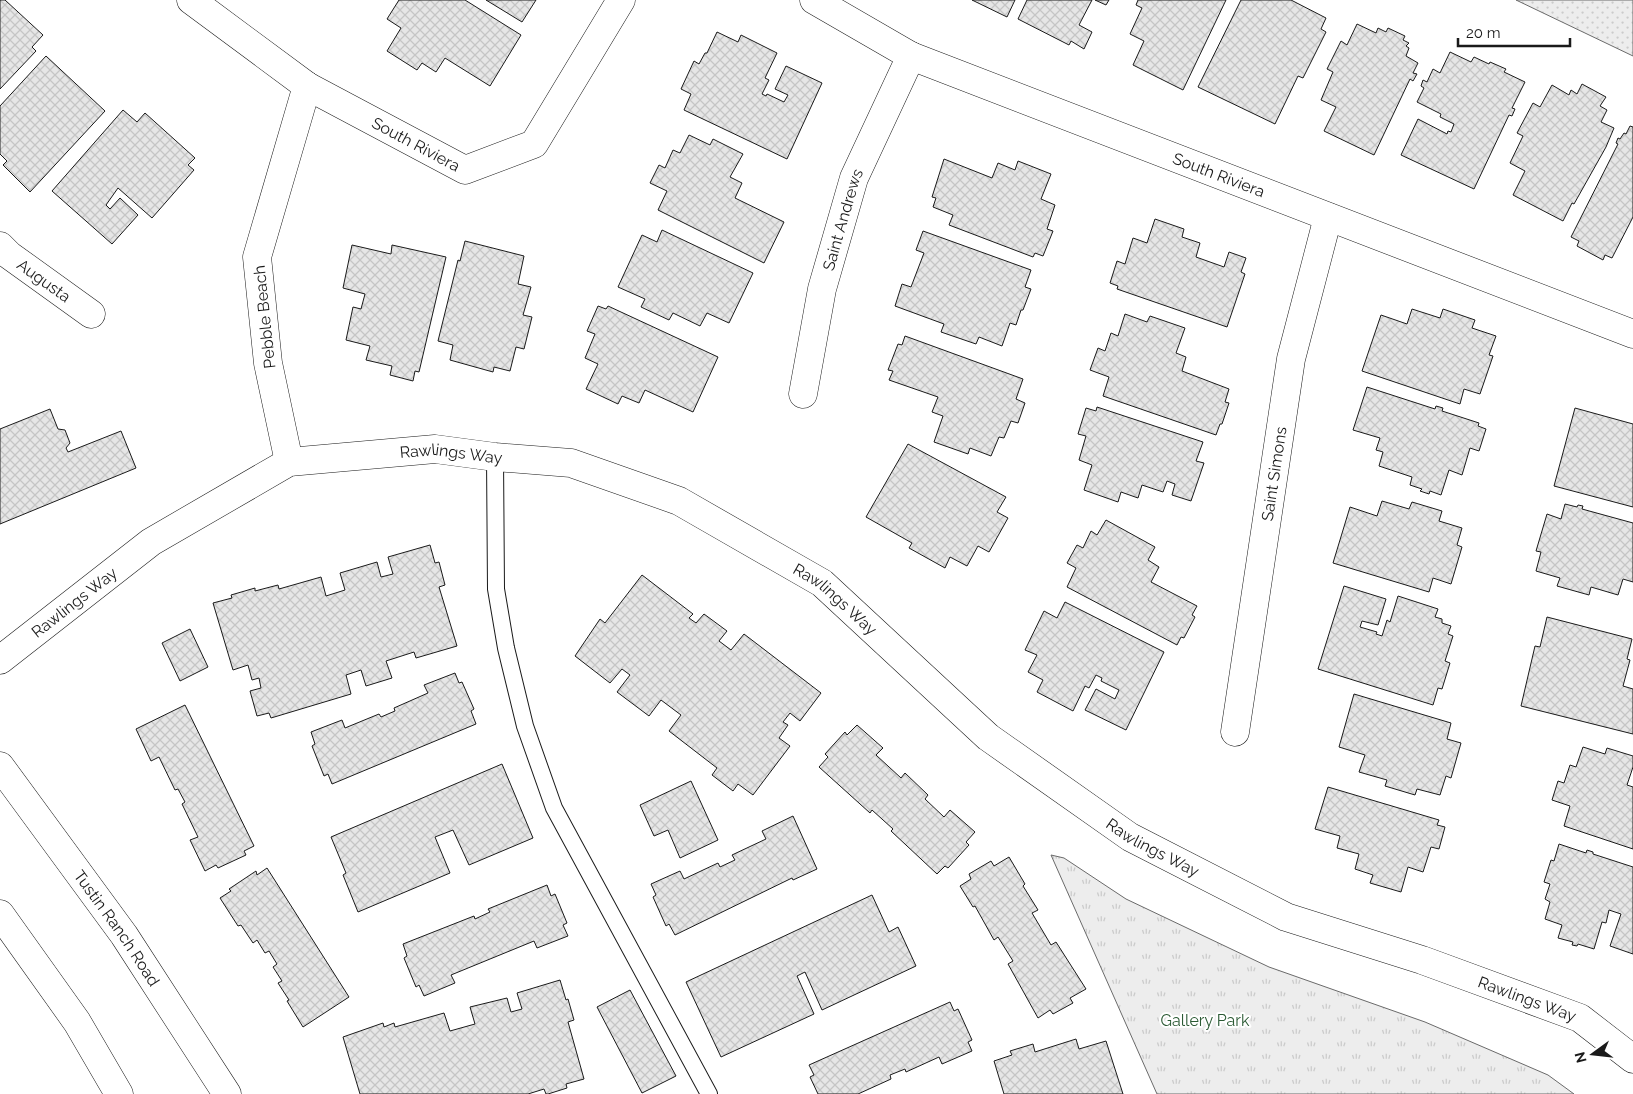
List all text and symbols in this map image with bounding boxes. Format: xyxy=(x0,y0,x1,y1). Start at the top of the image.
scale bar xyxy=(1458,15,1570,47)
text: 20 m xyxy=(1466,24,1501,42)
street label: South Riviera xyxy=(369,113,463,176)
street label: South Riviera xyxy=(1170,149,1268,201)
street label: Saint Andrews xyxy=(819,165,867,273)
street label: Augusta xyxy=(13,255,74,306)
street label: Pebble Beach xyxy=(250,264,279,369)
street label: Saint Simons xyxy=(1258,425,1291,522)
street label: Rawlings Way xyxy=(399,440,503,468)
street label: Rawlings Way xyxy=(790,560,881,639)
street label: Rawlings Way xyxy=(28,563,121,642)
street label: Rawlings Way xyxy=(1103,814,1203,881)
street label: Tustin Ranch Road xyxy=(70,867,164,990)
street label: Rawlings Way xyxy=(1475,972,1579,1026)
park label: Gallery Park xyxy=(1161,1011,1250,1030)
north arrow xyxy=(1568,1029,1618,1079)
text: N xyxy=(1571,1050,1590,1065)

